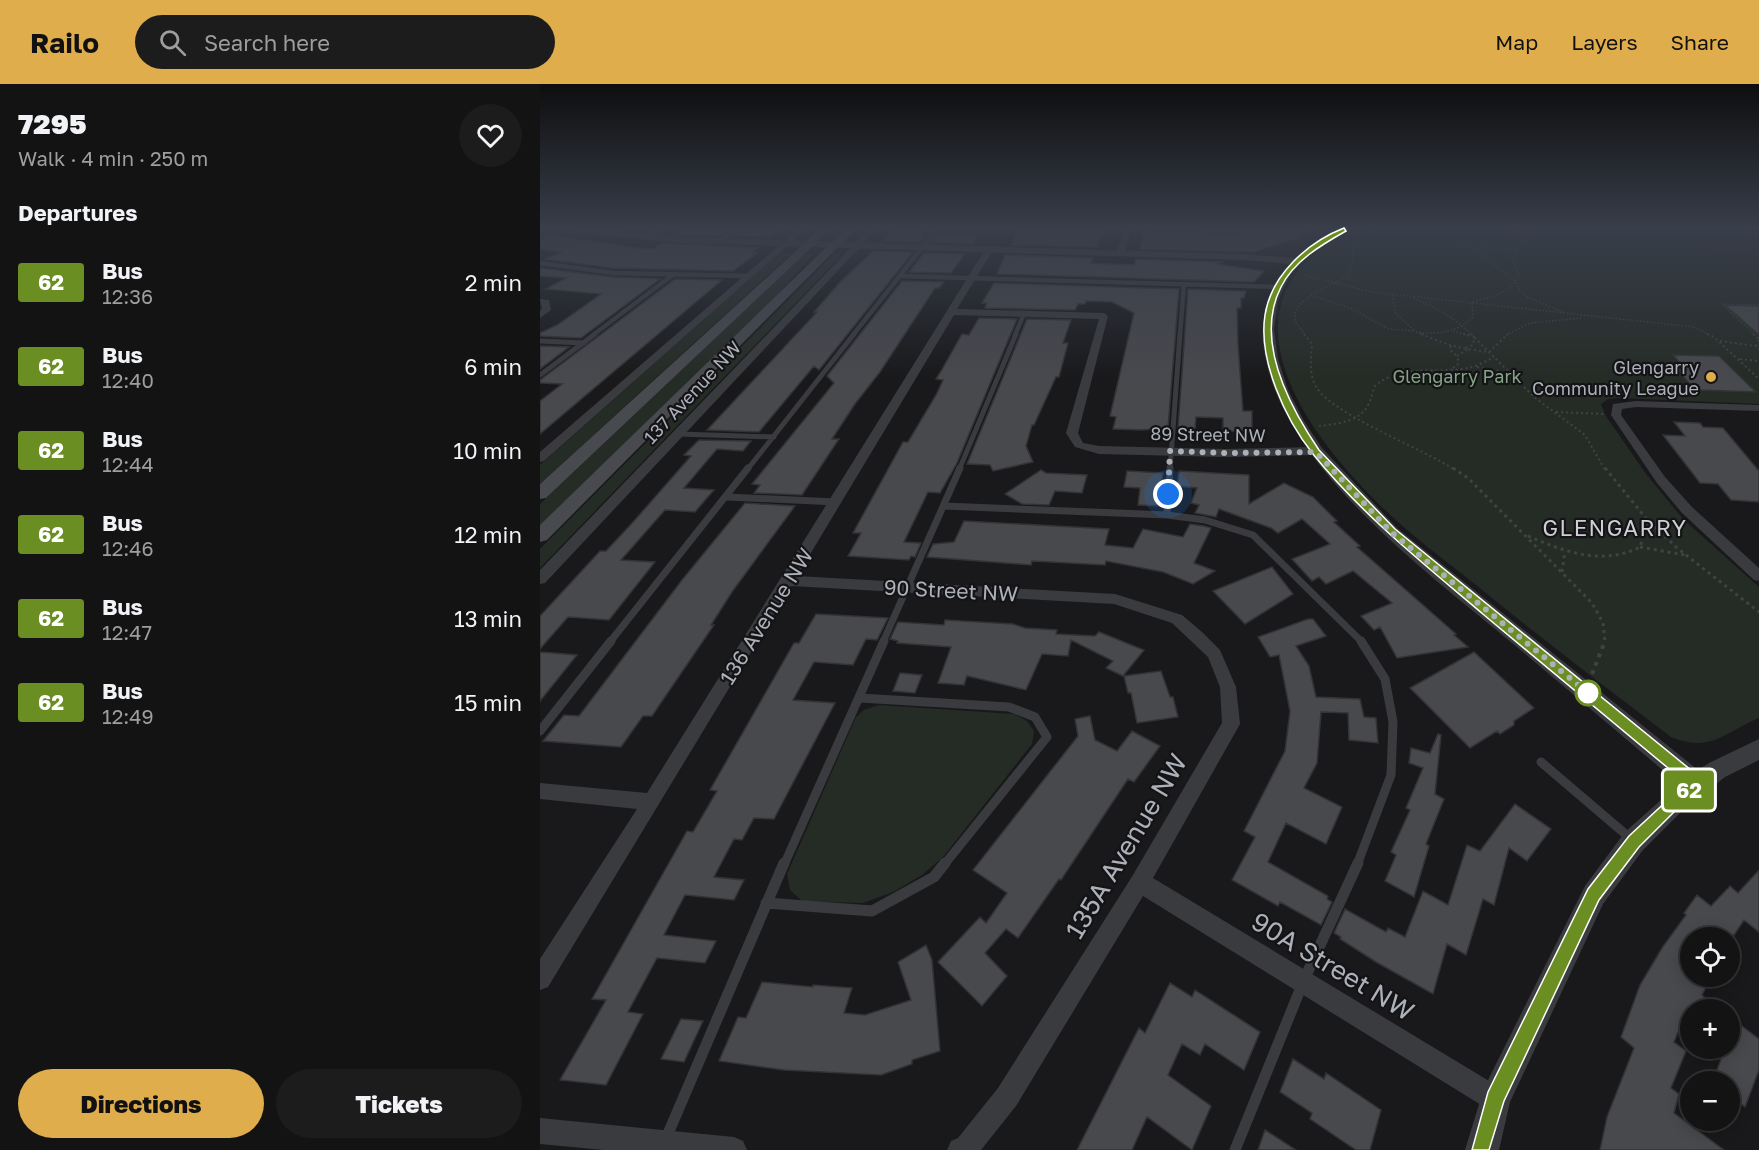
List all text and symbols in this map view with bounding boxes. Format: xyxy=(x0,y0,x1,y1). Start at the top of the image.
search box xyxy=(135,15,555,69)
text: Railo xyxy=(30,26,99,59)
icon: search xyxy=(156,26,189,59)
text: Search here xyxy=(204,29,330,56)
text: Map xyxy=(1495,29,1538,55)
text: Layers xyxy=(1571,29,1638,55)
text: Share xyxy=(1671,29,1729,55)
button: heart xyxy=(459,104,522,167)
text: 7295 xyxy=(18,107,87,140)
text: Walk · 4 min · 250 m xyxy=(18,146,208,170)
text: Departures xyxy=(18,199,137,226)
text: Bus xyxy=(102,257,143,284)
text: 62 xyxy=(38,269,64,295)
text: 2 min xyxy=(465,269,522,296)
text: 12:36 xyxy=(102,284,153,308)
street label: 137 Avenue NW xyxy=(639,336,745,448)
text: Bus xyxy=(102,341,143,368)
text: 62 xyxy=(38,353,64,379)
text: 6 min xyxy=(464,353,522,380)
place label: Glengarry Community League xyxy=(1532,356,1699,399)
park label: Glengarry Park xyxy=(1392,365,1522,387)
text: 12:40 xyxy=(102,368,154,392)
marker: Glengarry Community League xyxy=(1704,370,1718,384)
street label: 89 Street NW xyxy=(1150,422,1266,446)
text: Bus xyxy=(102,425,143,452)
text: 62 xyxy=(38,437,64,463)
text: 10 min xyxy=(453,437,522,464)
text: 12:44 xyxy=(102,452,154,476)
your location xyxy=(1153,479,1183,509)
text: Bus xyxy=(102,509,143,536)
district label: GLENGARRY xyxy=(1543,514,1687,541)
text: 62 xyxy=(38,521,64,547)
text: 12 min xyxy=(454,521,522,548)
text: 12:46 xyxy=(102,536,154,560)
street label: 136 Avenue NW xyxy=(714,543,818,689)
street label: 90 Street NW xyxy=(883,573,1019,607)
text: Bus xyxy=(102,593,143,620)
text: 62 xyxy=(38,605,64,631)
text: 13 min xyxy=(454,605,522,632)
text: 12:47 xyxy=(102,620,152,644)
text: Bus xyxy=(102,677,143,704)
unlabelled marker xyxy=(1575,680,1601,706)
text: 62 xyxy=(38,689,64,715)
text: 15 min xyxy=(454,689,522,716)
text: 12:49 xyxy=(102,704,154,728)
street label: 135A Avenue NW xyxy=(1059,748,1193,944)
line badge: 62 xyxy=(1662,770,1716,810)
text: 62 xyxy=(1676,777,1702,803)
street label: 90A Street NW xyxy=(1246,905,1420,1027)
map controls xyxy=(1680,927,1740,1131)
button: locate xyxy=(1680,927,1740,987)
button: + xyxy=(1680,999,1740,1059)
button: Directions xyxy=(18,1069,264,1138)
button: Tickets xyxy=(276,1069,522,1138)
button: − xyxy=(1680,1071,1740,1131)

